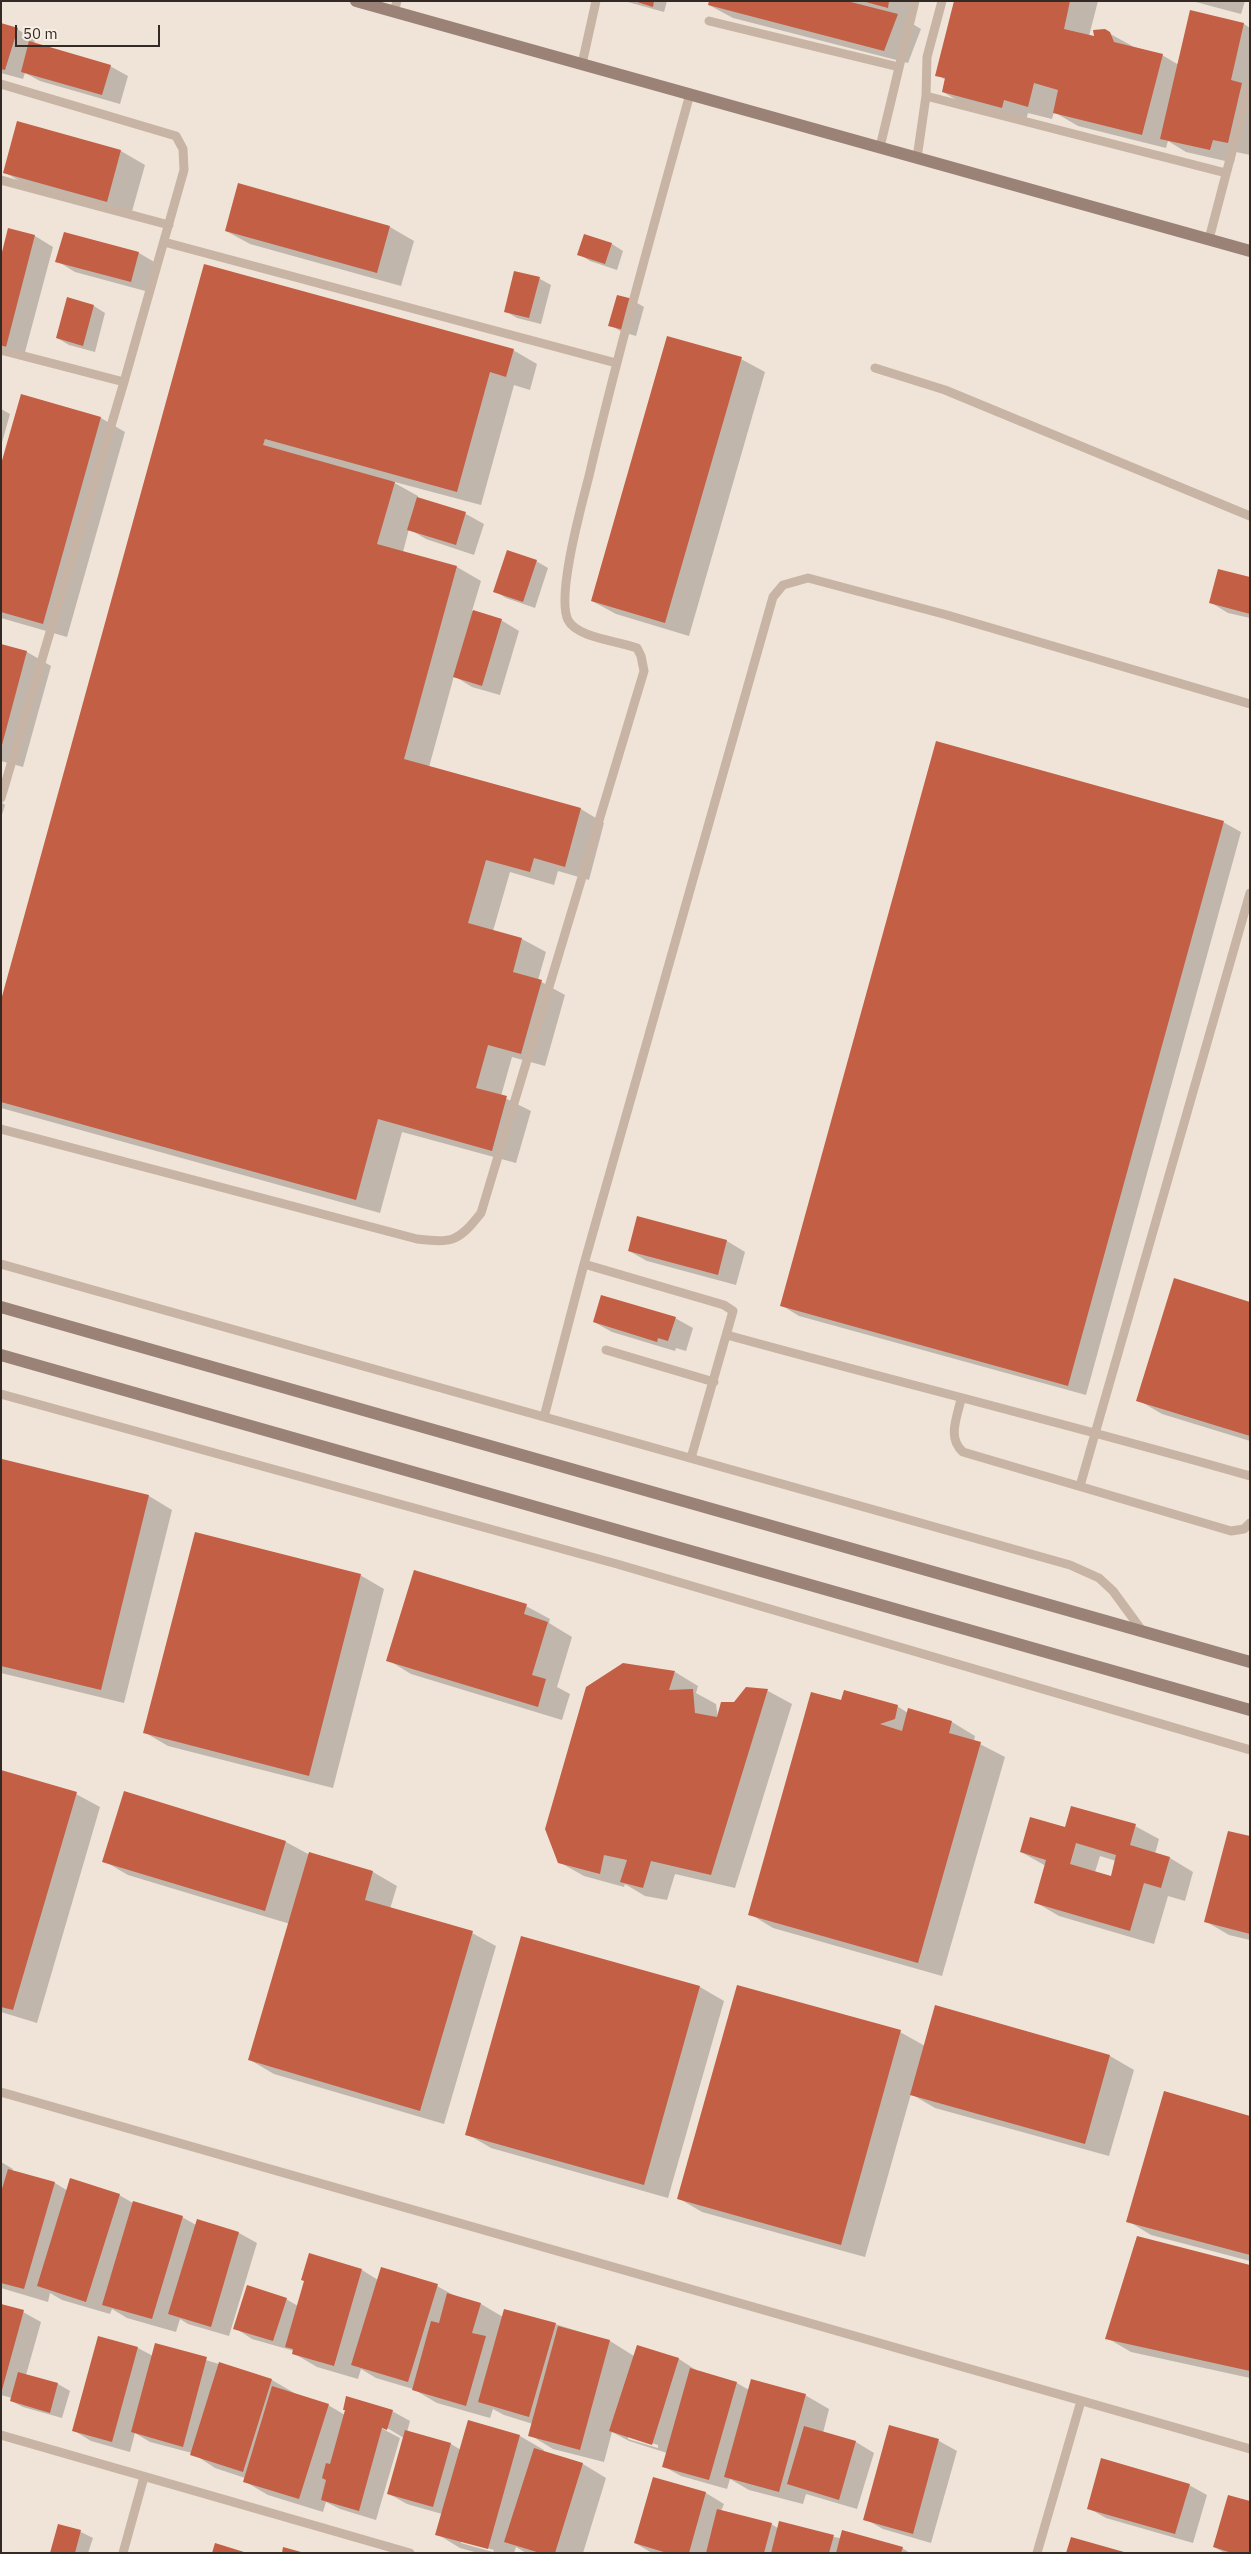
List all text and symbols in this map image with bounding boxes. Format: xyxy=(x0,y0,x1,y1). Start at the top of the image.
scale bar xyxy=(18,15,162,47)
text: 50 m xyxy=(23,24,58,43)

